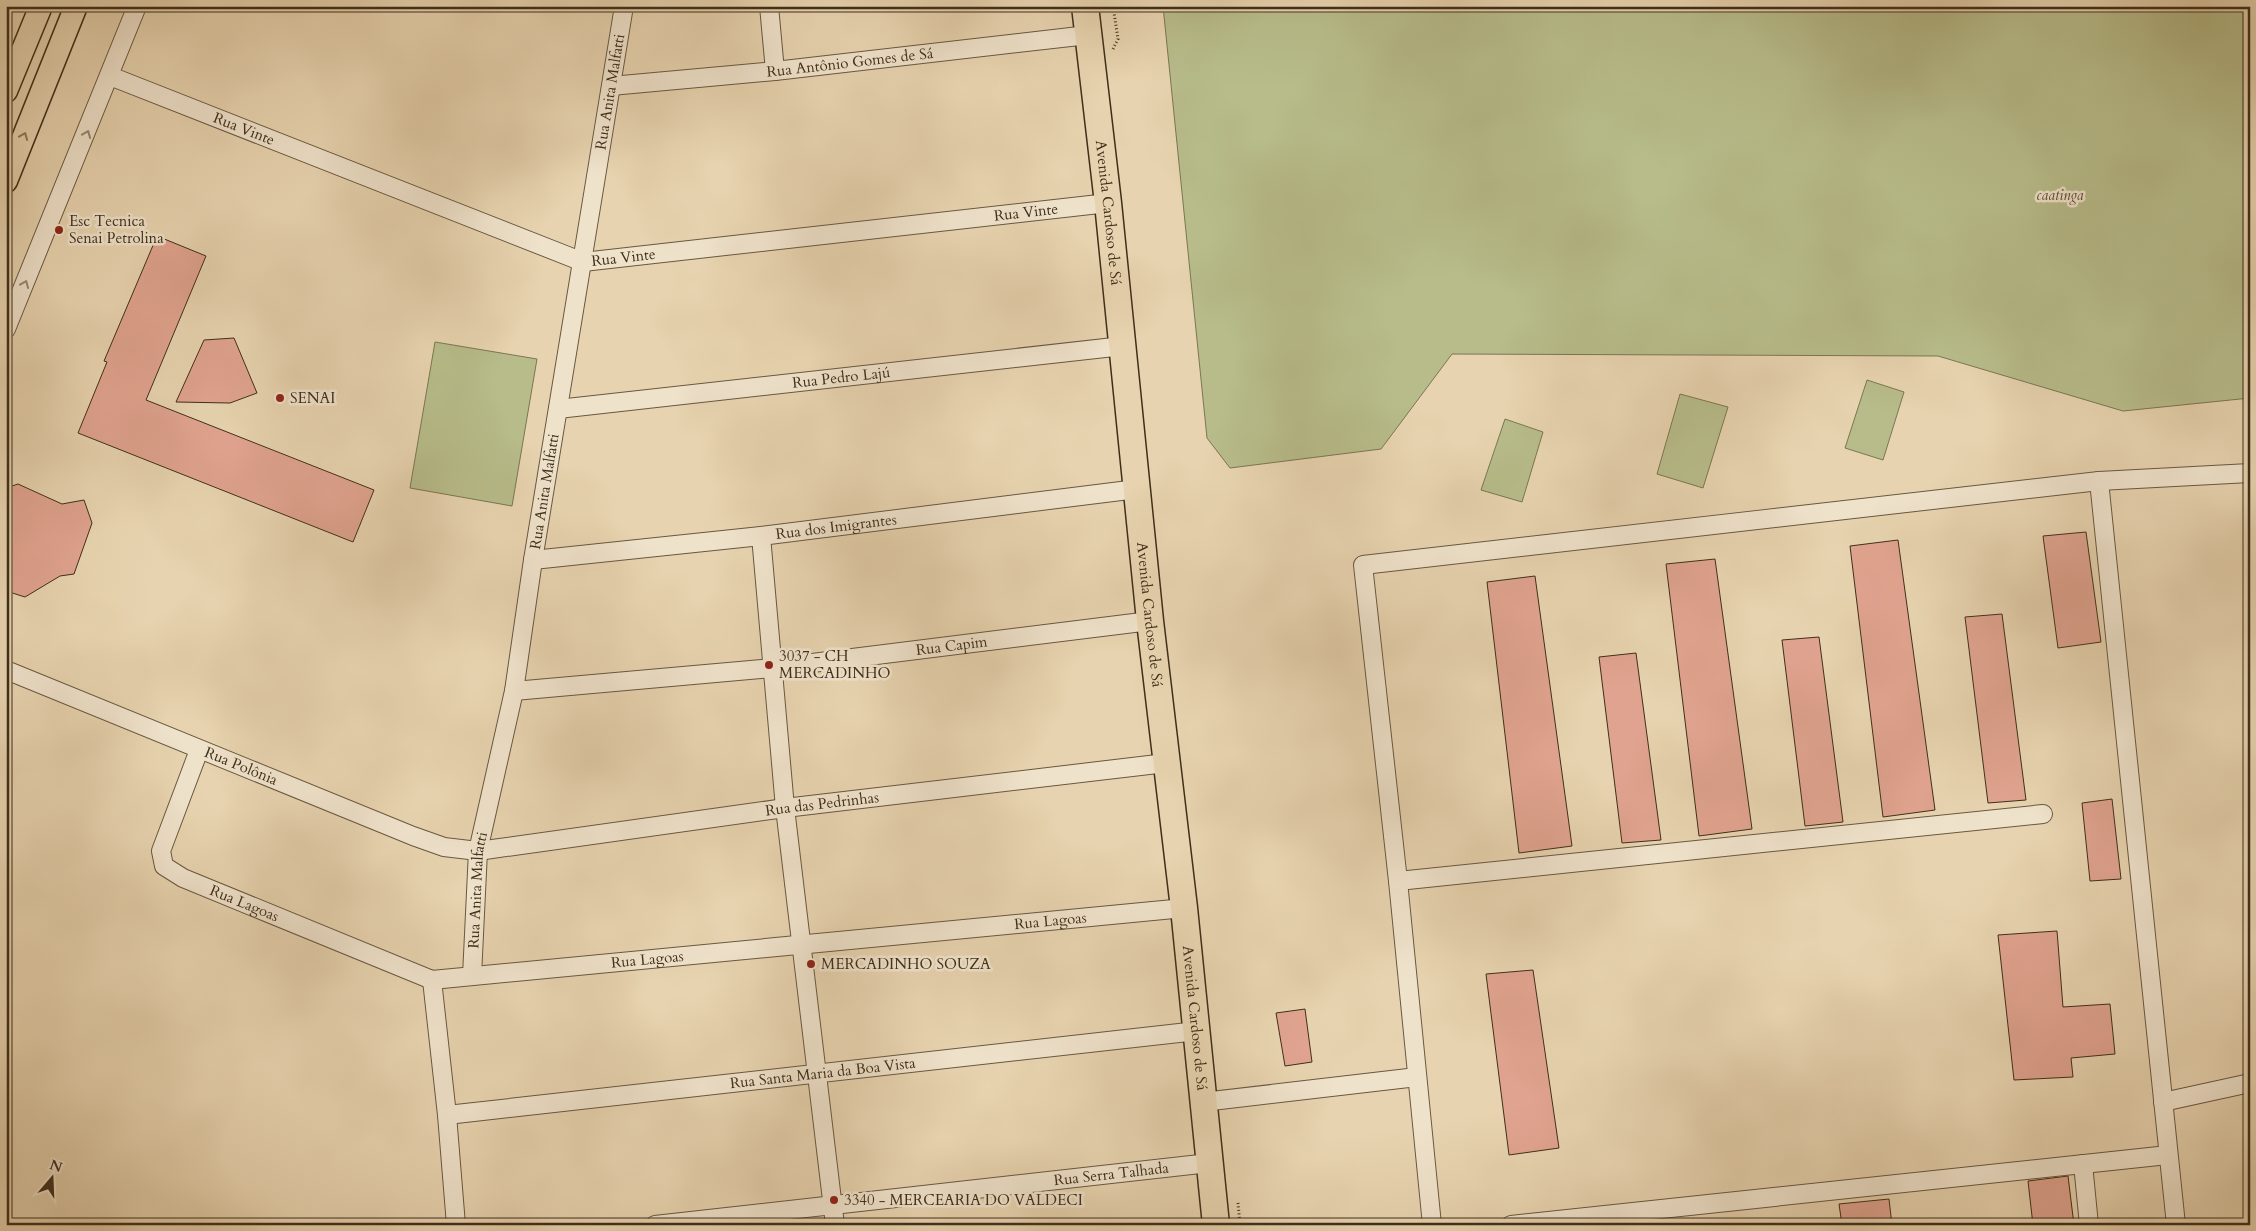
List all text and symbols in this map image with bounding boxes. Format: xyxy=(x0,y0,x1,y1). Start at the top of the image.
street label: Rua Anita Malfatti xyxy=(591,32,629,151)
street label: Rua Antônio Gomes de Sá xyxy=(766,43,935,82)
street label: Rua Vinte xyxy=(210,108,278,150)
one-way arrow xyxy=(80,130,91,139)
one-way arrow xyxy=(18,132,29,141)
street label: Avenida Cardoso de Sá xyxy=(1091,139,1126,287)
park label: caatinga xyxy=(2037,185,2084,205)
street label: Rua Vinte xyxy=(993,199,1059,226)
place label: Esc Tecnica Senai Petrolina xyxy=(69,211,164,248)
marker: Esc Tecnica Senai Petrolina xyxy=(53,224,65,236)
street label: Rua Vinte xyxy=(590,244,657,271)
one-way arrow xyxy=(18,280,29,289)
street label: Rua Pedro Lajú xyxy=(791,362,891,393)
place label: SENAI xyxy=(290,388,335,408)
marker: SENAI xyxy=(274,392,286,404)
street label: Rua Anita Malfatti xyxy=(525,432,564,551)
street label: Rua dos Imigrantes xyxy=(774,509,898,544)
street label: Avenida Cardoso de Sá xyxy=(1132,541,1168,689)
street label: Rua Capim xyxy=(915,631,989,660)
place label: 3037 - CH MERCADINHO xyxy=(779,646,891,683)
marker: 3037 - CH MERCADINHO xyxy=(763,659,775,671)
street label: Rua Polônia xyxy=(202,742,281,790)
street label: Rua das Pedrinhas xyxy=(764,787,880,821)
street label: Rua Anita Malfatti xyxy=(463,830,492,949)
street label: Rua Lagoas xyxy=(207,880,282,926)
street label: Rua Lagoas xyxy=(1013,907,1088,934)
street label: Avenida Cardoso de Sá xyxy=(1178,944,1212,1092)
street label: Rua Lagoas xyxy=(610,946,684,973)
place label: MERCADINHO SOUZA xyxy=(821,954,991,974)
marker: MERCADINHO SOUZA xyxy=(805,958,817,970)
street label: Rua Santa Maria da Boa Vista xyxy=(729,1053,917,1093)
north arrow xyxy=(28,1154,78,1204)
text: N xyxy=(47,1155,65,1177)
street label: Rua Serra Talhada xyxy=(1053,1158,1170,1190)
place label: 3340 - MERCEARIA DO VALDECI xyxy=(844,1190,1083,1210)
marker: 3340 - MERCEARIA DO VALDECI xyxy=(828,1194,840,1206)

